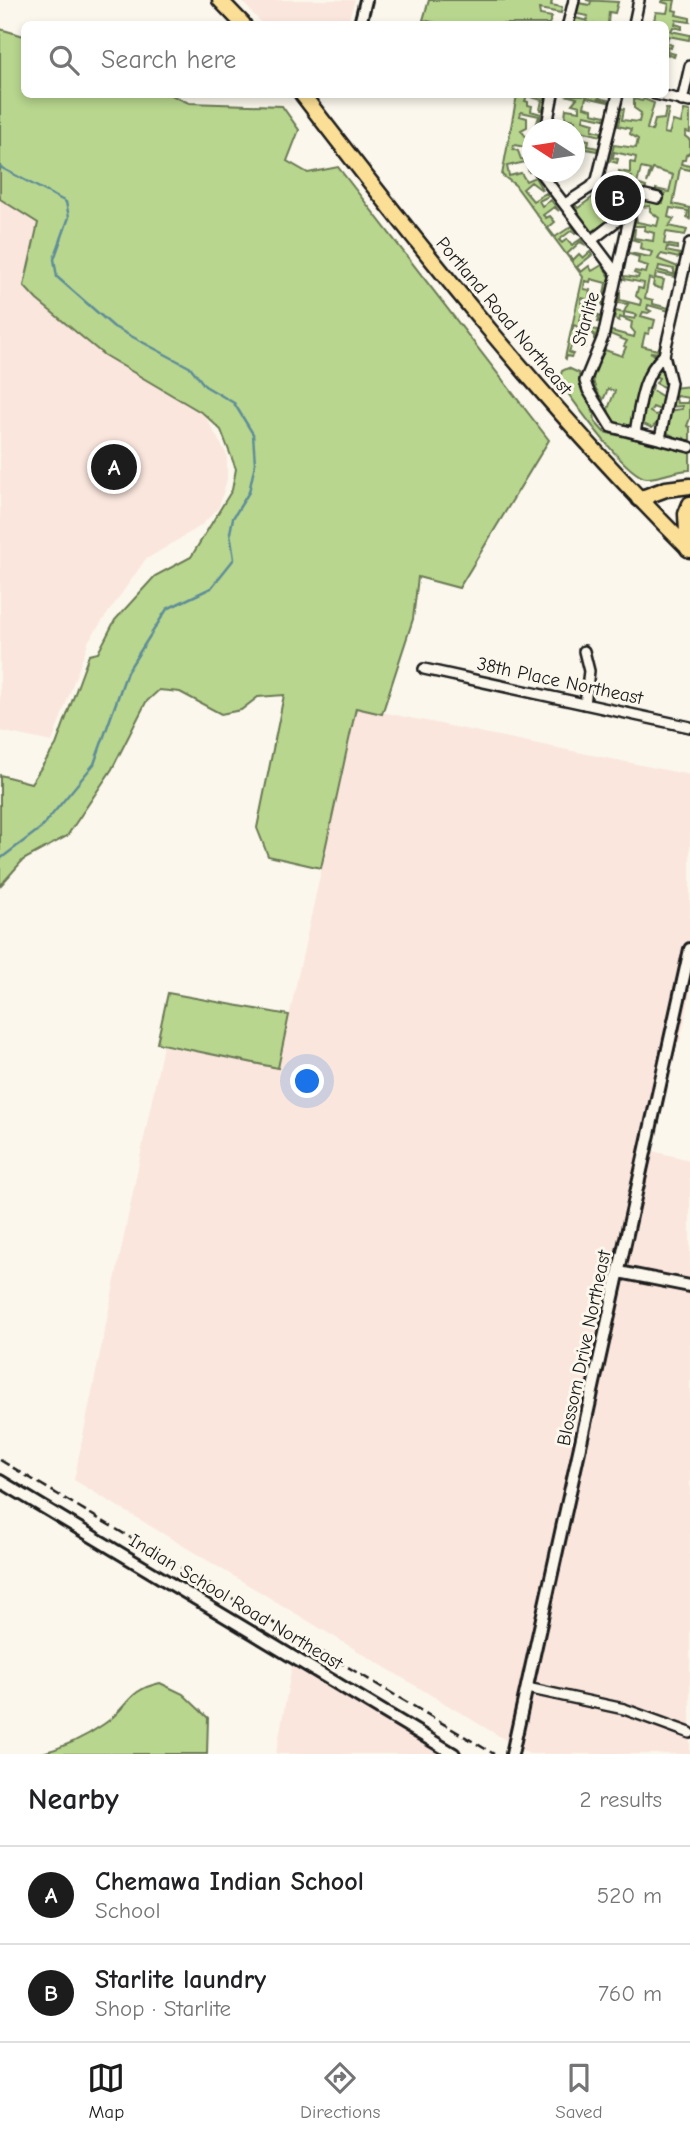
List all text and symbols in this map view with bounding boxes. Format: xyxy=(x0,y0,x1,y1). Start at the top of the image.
search box xyxy=(21,21,669,98)
icon: search xyxy=(45,41,83,79)
text: Search here xyxy=(101,45,236,75)
north arrow xyxy=(522,119,585,182)
pin: B xyxy=(595,172,641,224)
street label: Portland Road Northeast xyxy=(431,233,577,400)
street label: Starlite xyxy=(568,289,604,349)
pin: A xyxy=(91,441,137,493)
street label: 38th Place Northeast xyxy=(475,653,646,709)
your location xyxy=(290,1064,324,1098)
street label: Blossom Drive Northeast xyxy=(553,1248,616,1448)
street label: Indian School Road Northeast xyxy=(125,1529,347,1675)
text: Nearby xyxy=(28,1782,119,1817)
text: 2 results xyxy=(580,1786,662,1813)
text: Chemawa Indian School xyxy=(95,1867,364,1897)
text: A xyxy=(45,1882,57,1909)
text: 520 m xyxy=(597,1882,662,1909)
text: School xyxy=(95,1897,160,1924)
text: Starlite laundry xyxy=(95,1965,266,1995)
text: B xyxy=(44,1980,58,2007)
text: 760 m xyxy=(598,1980,662,2007)
text: Shop · Starlite xyxy=(95,1995,231,2022)
tab: Map xyxy=(87,2059,125,2123)
tab: Directions xyxy=(300,2059,380,2123)
tab: Saved xyxy=(555,2059,603,2123)

